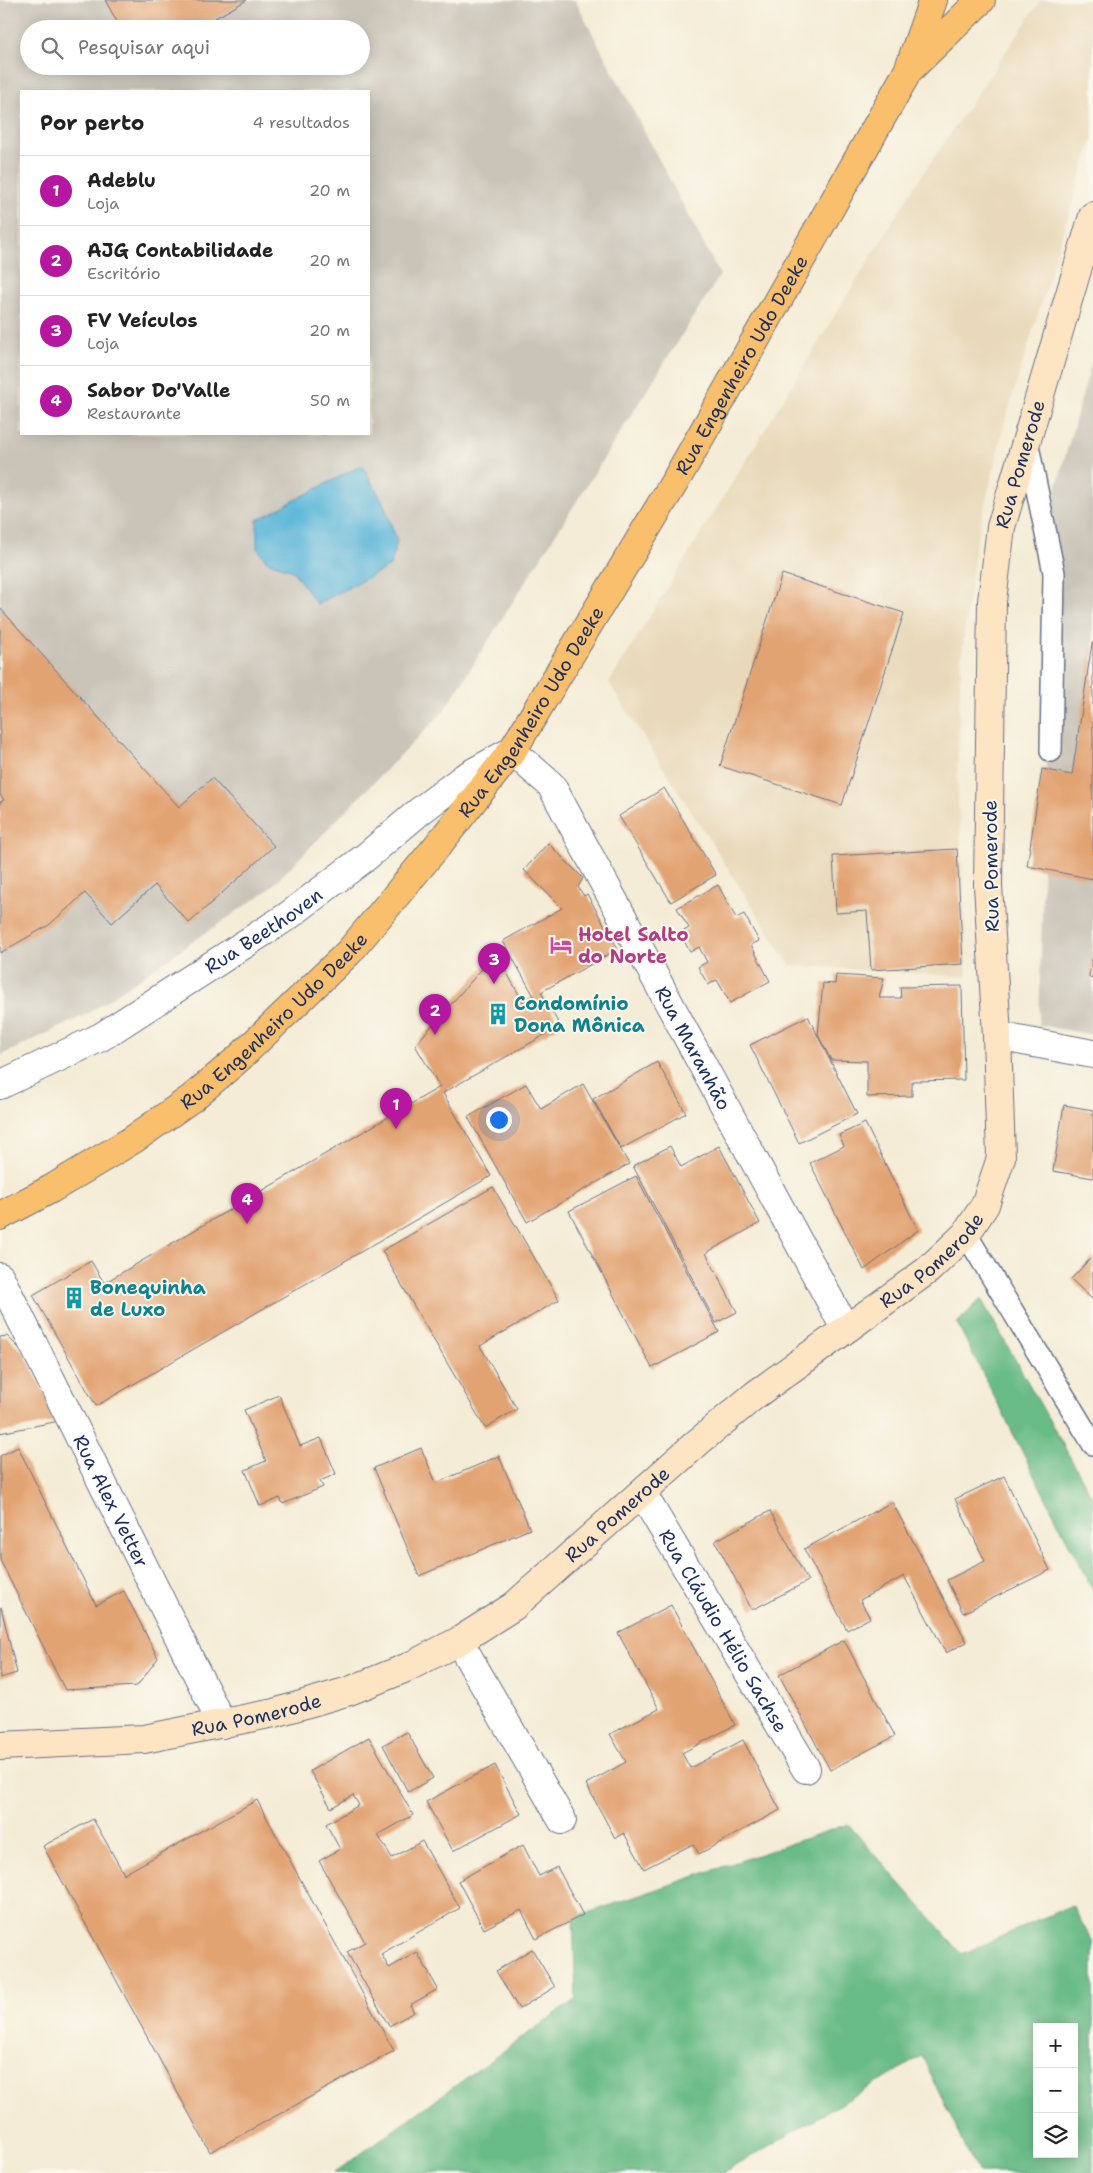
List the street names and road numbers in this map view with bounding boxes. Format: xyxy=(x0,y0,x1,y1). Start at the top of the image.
street label: Rua Engenheiro Udo Deeke xyxy=(669,251,813,479)
street label: Rua Pomerode xyxy=(989,397,1050,531)
street label: Rua Engenheiro Udo Deeke xyxy=(452,601,609,823)
street label: Rua Pomerode xyxy=(977,800,1005,932)
street label: Rua Beethoven xyxy=(200,882,327,979)
street label: Rua Engenheiro Udo Deeke xyxy=(175,927,373,1115)
street label: Rua Maranhão xyxy=(650,981,737,1114)
street label: Rua Pomerode xyxy=(874,1208,989,1314)
street label: Rua Alex Vetter xyxy=(68,1430,155,1572)
street label: Rua Pomerode xyxy=(559,1461,675,1568)
street label: Rua Cláudio Hélio Sachse xyxy=(654,1524,794,1737)
street label: Rua Pomerode xyxy=(189,1687,324,1742)

